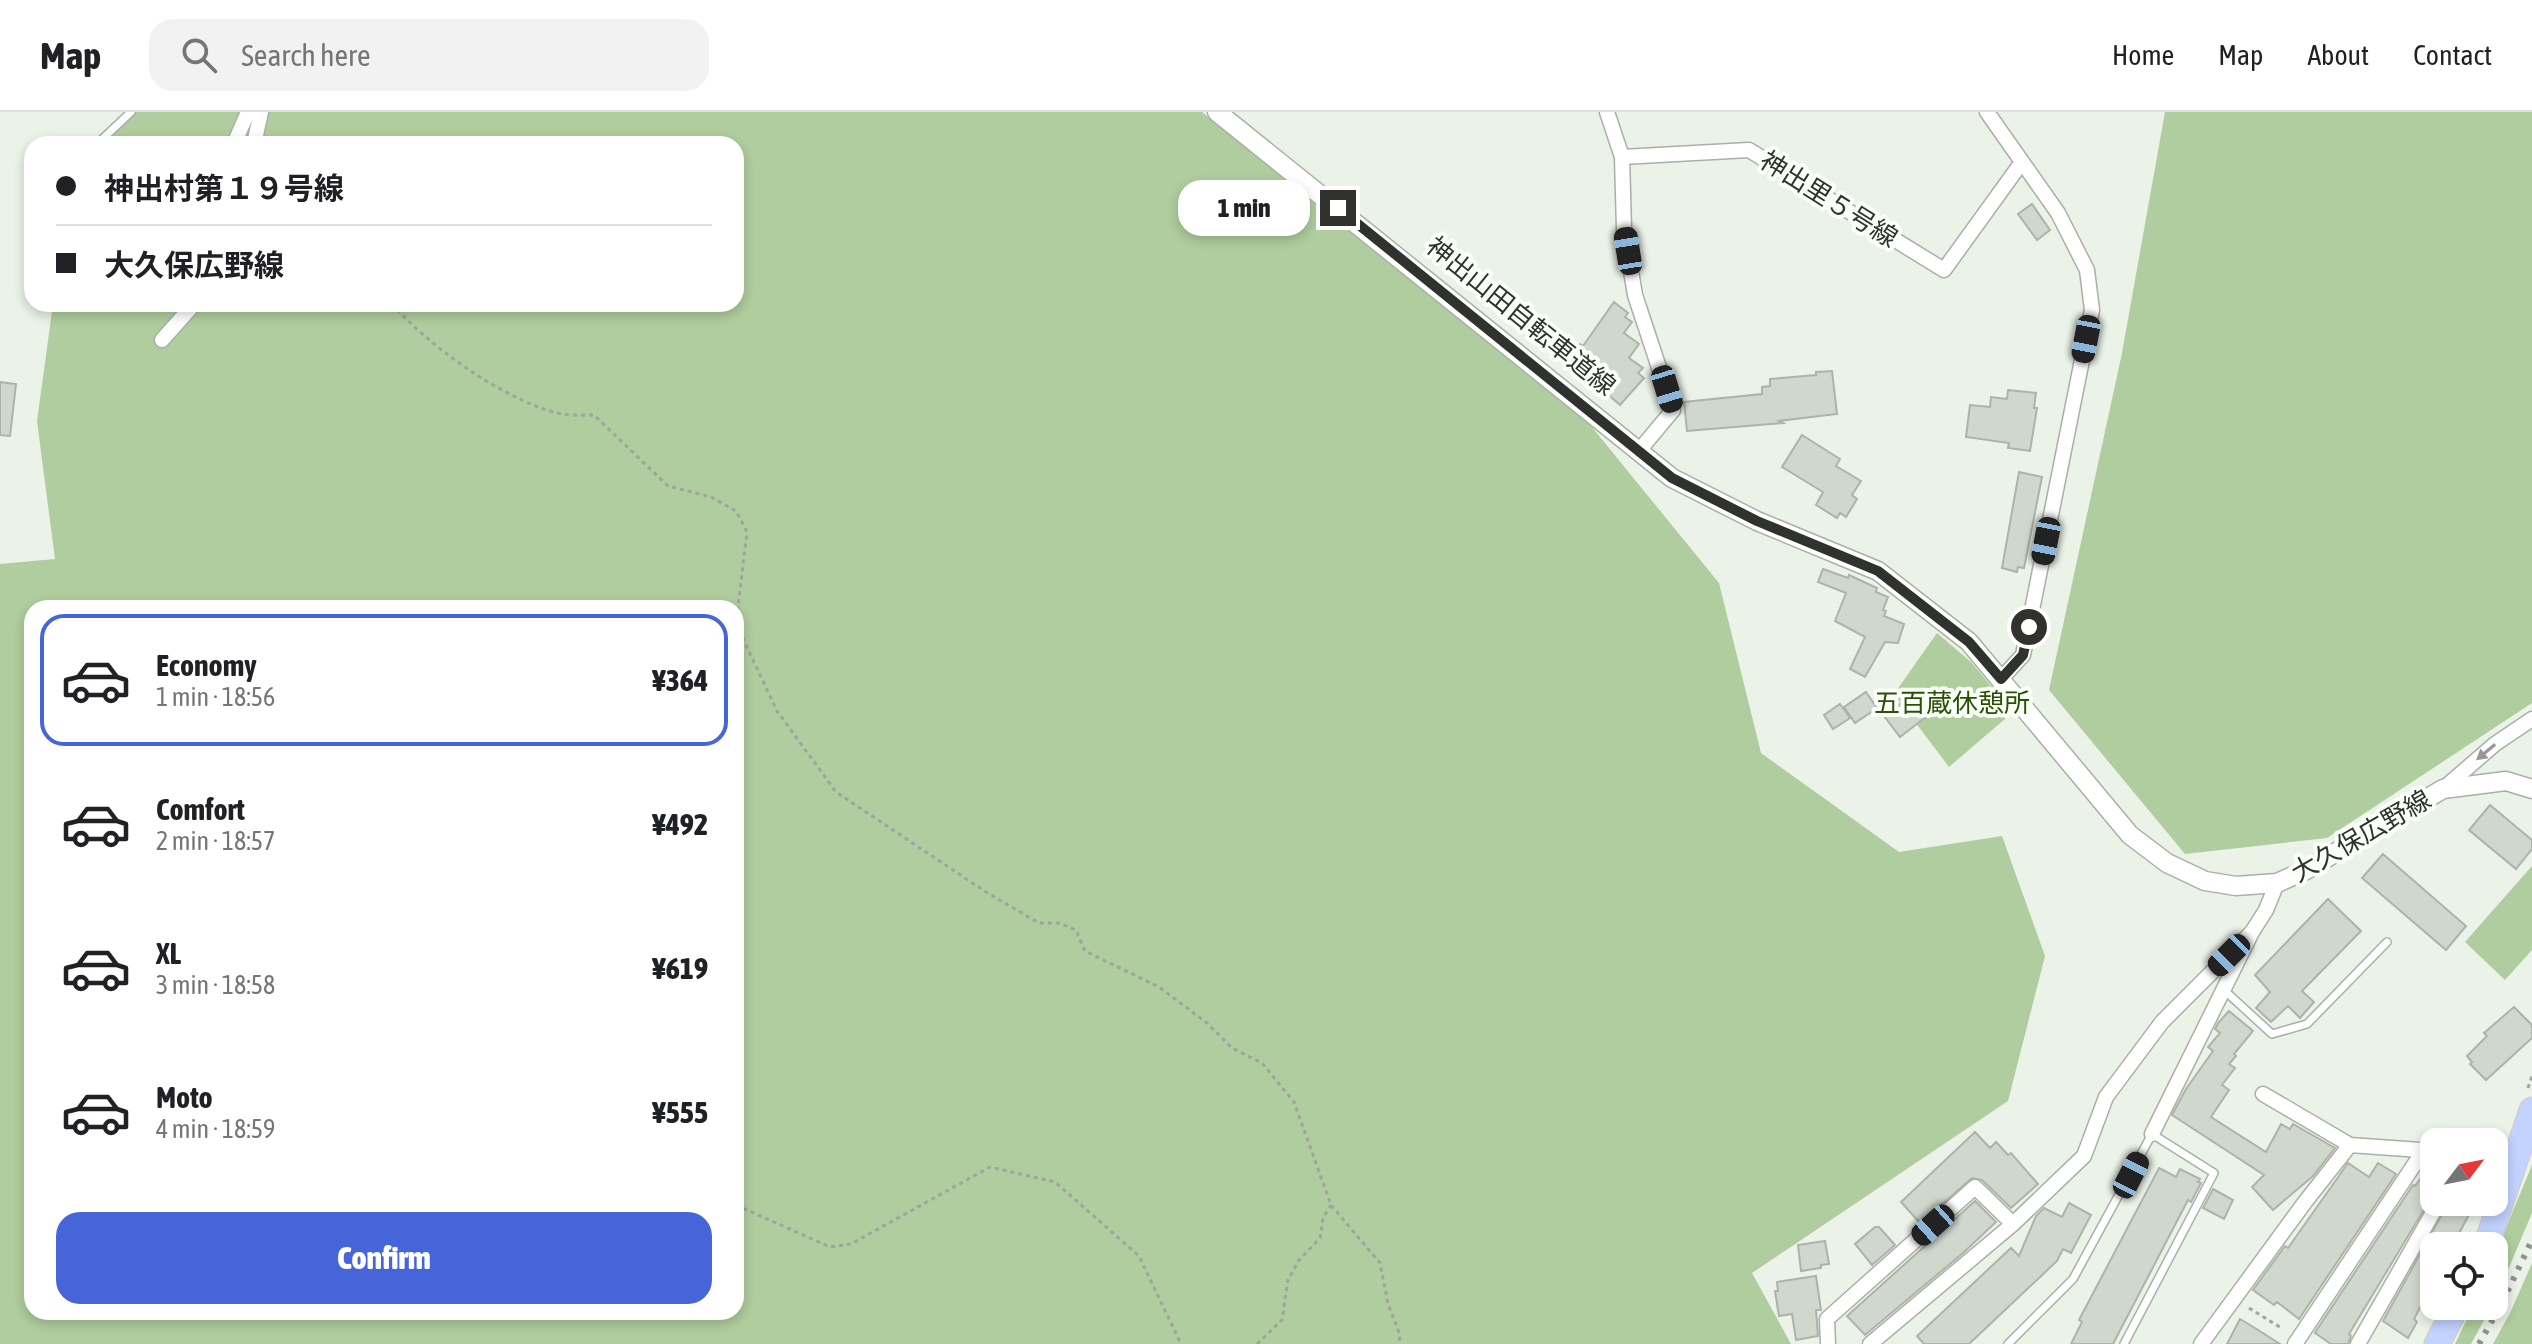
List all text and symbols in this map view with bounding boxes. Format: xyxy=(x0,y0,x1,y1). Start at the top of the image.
search box xyxy=(149,19,709,91)
icon: search xyxy=(177,33,221,77)
text: Map xyxy=(40,34,101,77)
text: Search here xyxy=(241,38,371,72)
text: Home xyxy=(2112,39,2174,71)
text: Map xyxy=(2218,39,2263,71)
text: About xyxy=(2307,39,2369,71)
text: Contact xyxy=(2413,39,2492,71)
street label: 神出里５号線 xyxy=(1755,145,1903,253)
text: 神出村第１９号線 xyxy=(104,171,344,205)
callout: 1 min xyxy=(1178,180,1310,236)
route end xyxy=(1320,190,1356,226)
text: 1 min xyxy=(1217,193,1271,223)
car xyxy=(1612,225,1644,277)
street label: 神出山田自転車道線 xyxy=(1421,231,1621,401)
text: 大久保広野線 xyxy=(104,248,284,282)
car xyxy=(2070,313,2102,365)
car xyxy=(1649,363,1685,415)
car xyxy=(2030,515,2062,567)
route start xyxy=(2011,609,2047,645)
icon: car xyxy=(60,644,132,716)
text: Economy xyxy=(156,648,257,682)
text: ¥364 xyxy=(652,663,708,697)
text: 1 min · 18:56 xyxy=(156,682,275,712)
park label: 五百蔵休憩所 xyxy=(1874,688,2030,718)
one-way arrow xyxy=(2476,743,2496,760)
street label: 大久保広野線 xyxy=(2286,784,2436,888)
icon: car xyxy=(60,788,132,860)
text: Comfort xyxy=(156,792,245,826)
text: ¥492 xyxy=(652,807,708,841)
text: 2 min · 18:57 xyxy=(156,826,275,856)
car xyxy=(2204,930,2254,980)
icon: car xyxy=(60,932,132,1004)
text: XL xyxy=(156,936,181,970)
text: ¥619 xyxy=(652,951,708,985)
text: 3 min · 18:58 xyxy=(156,970,275,1000)
icon: car xyxy=(60,1076,132,1148)
text: Moto xyxy=(156,1080,213,1114)
text: ¥555 xyxy=(652,1095,708,1129)
text: 4 min · 18:59 xyxy=(156,1114,275,1144)
north arrow xyxy=(2420,1128,2508,1216)
map controls xyxy=(2420,1128,2508,1320)
car xyxy=(2109,1148,2153,1202)
car xyxy=(1907,1200,1959,1250)
button: Confirm xyxy=(56,1212,712,1304)
button: locate xyxy=(2420,1232,2508,1320)

